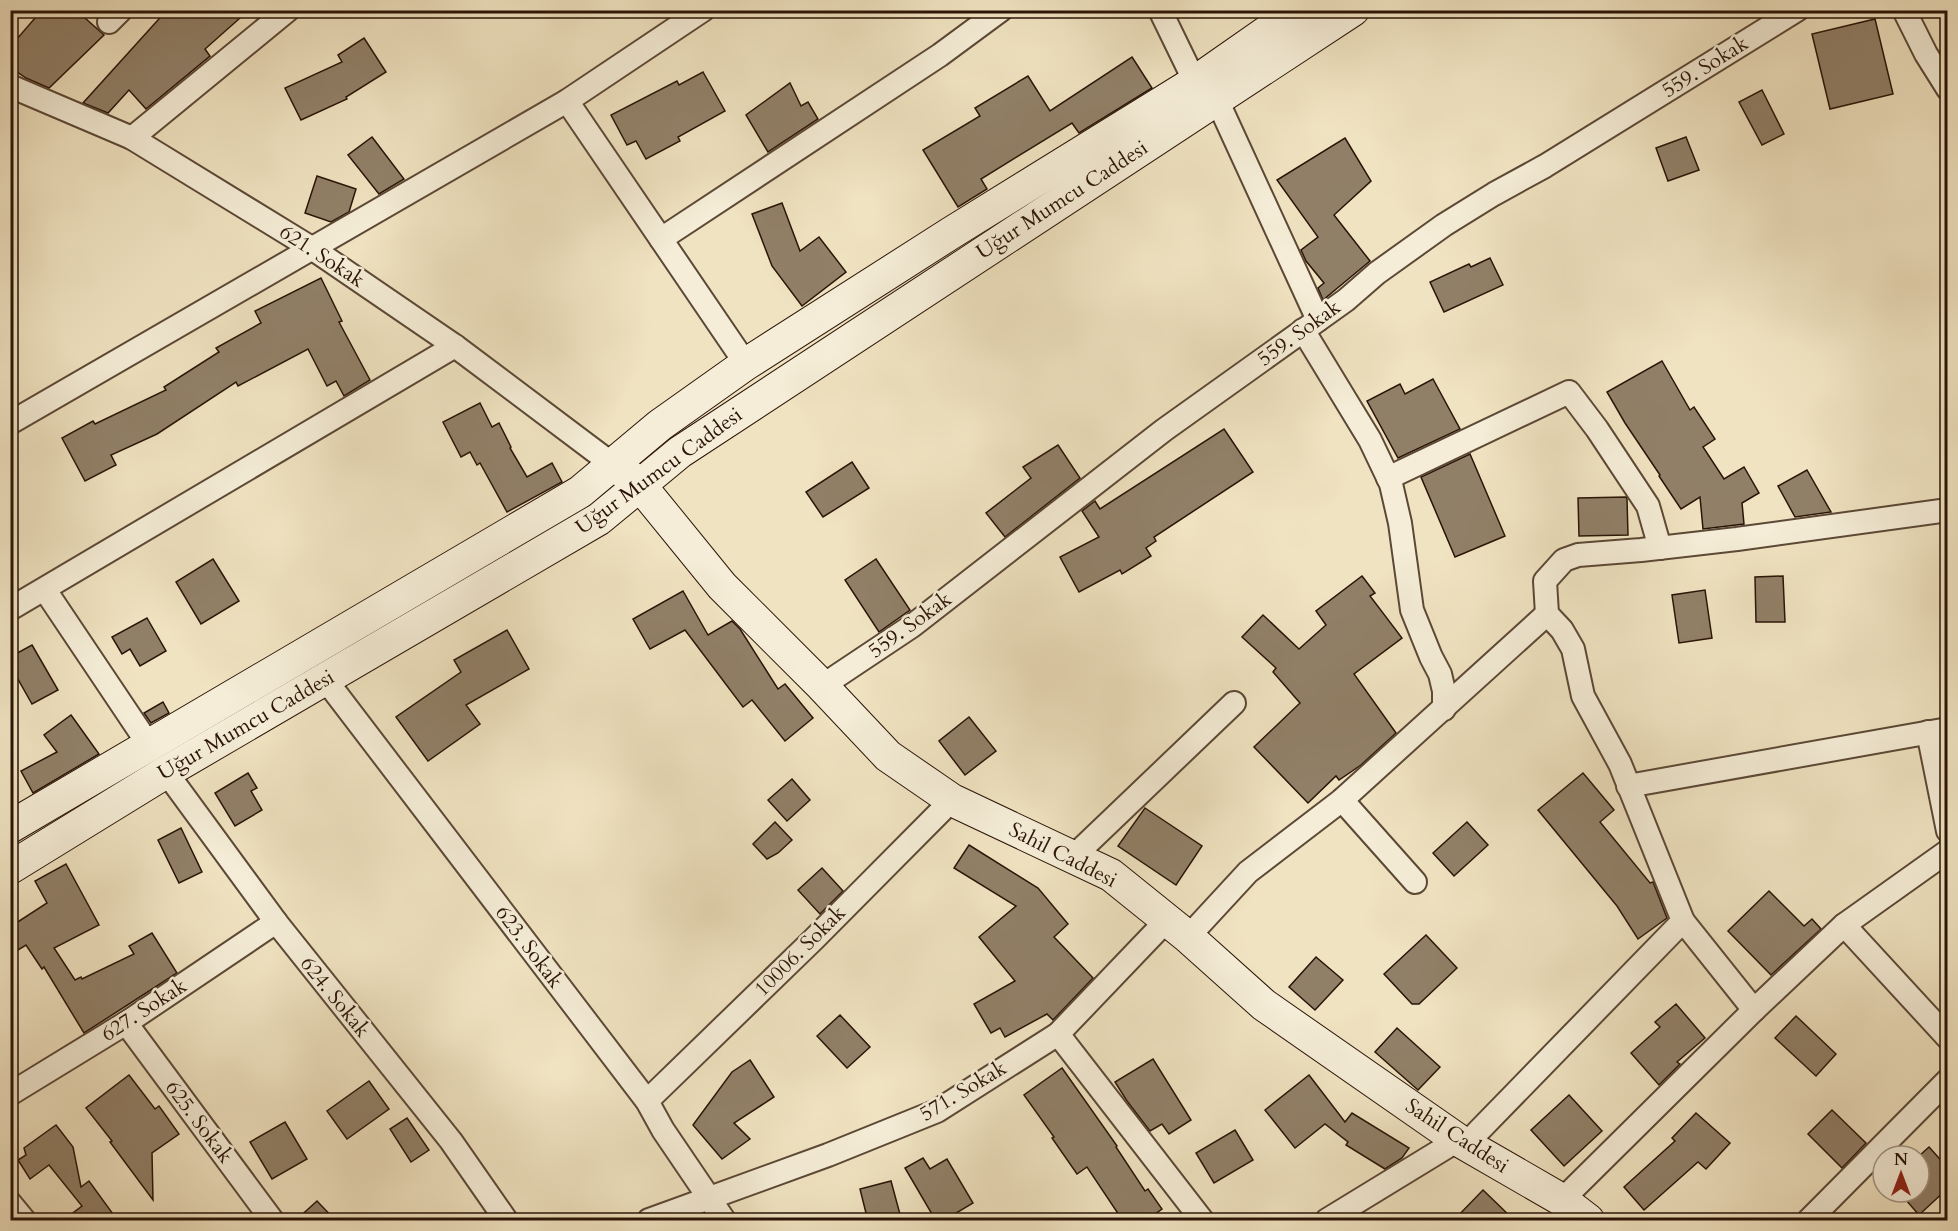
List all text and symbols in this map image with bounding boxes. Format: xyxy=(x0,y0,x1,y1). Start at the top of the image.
street label: 559. Sokak xyxy=(1656,29,1754,105)
street label: Uğur Mumcu Caddesi xyxy=(970,133,1154,266)
street label: 621. Sokak xyxy=(274,218,371,295)
street label: 559. Sokak xyxy=(1251,292,1347,373)
street label: Uğur Mumcu Caddesi xyxy=(570,401,748,541)
street label: 559. Sokak xyxy=(862,584,958,665)
street label: Uğur Mumcu Caddesi xyxy=(152,663,340,787)
street label: Sahil Caddesi xyxy=(1004,815,1122,895)
street label: 10006. Sokak xyxy=(748,898,853,1003)
street label: 623. Sokak xyxy=(488,900,570,995)
street label: 624. Sokak xyxy=(293,950,377,1044)
street label: 627. Sokak xyxy=(96,971,193,1048)
street label: 571. Sokak xyxy=(914,1053,1013,1128)
street label: 625. Sokak xyxy=(158,1075,240,1170)
street label: Sahil Caddesi xyxy=(1400,1092,1514,1180)
north arrow xyxy=(1871,1144,1931,1204)
text: N xyxy=(1894,1149,1908,1171)

